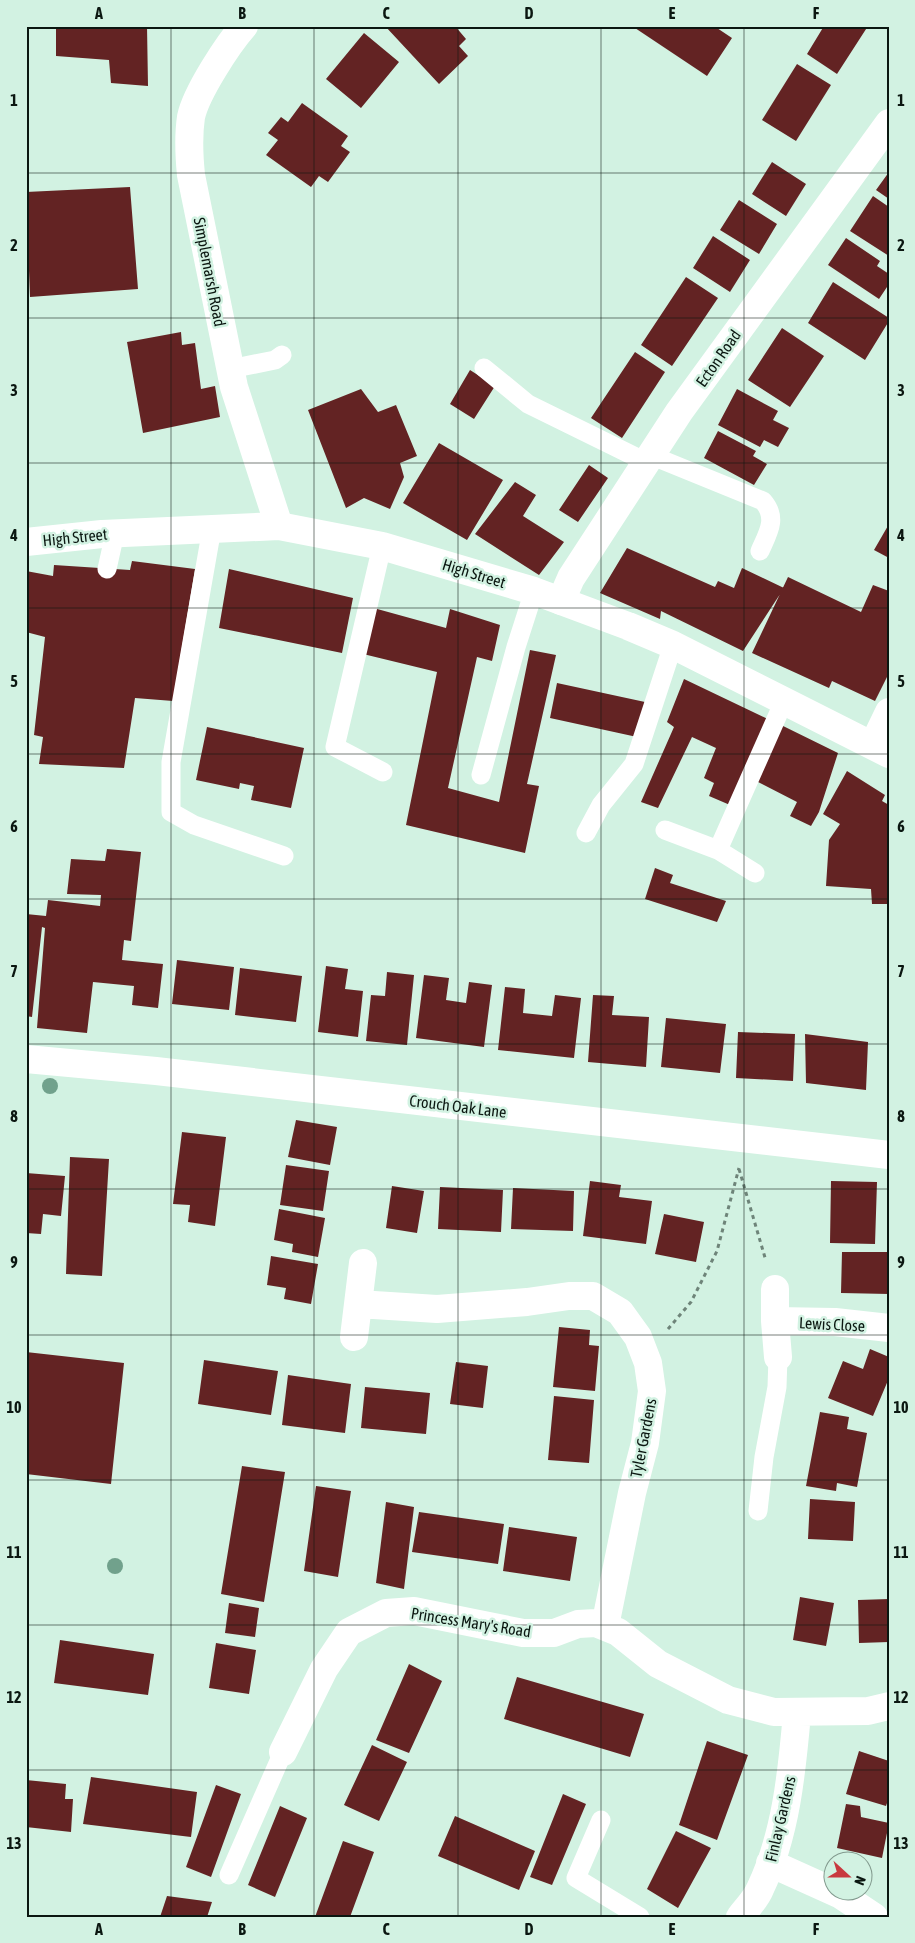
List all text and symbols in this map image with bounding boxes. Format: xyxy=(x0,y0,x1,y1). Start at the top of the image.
text: A xyxy=(94,4,103,22)
text: B xyxy=(238,4,246,22)
text: C xyxy=(382,4,390,22)
text: D xyxy=(525,4,534,22)
text: E xyxy=(669,4,676,22)
text: F xyxy=(813,4,820,22)
text: 1 xyxy=(10,91,18,109)
text: 1 xyxy=(897,91,905,109)
street label: Simplemarsh Road xyxy=(190,216,229,328)
text: 2 xyxy=(10,236,18,254)
text: 2 xyxy=(897,236,905,254)
street label: Ecton Road xyxy=(692,326,744,390)
text: 3 xyxy=(10,381,18,399)
text: 3 xyxy=(897,381,905,399)
street label: High Street xyxy=(42,525,109,550)
text: 4 xyxy=(9,526,18,544)
text: 4 xyxy=(896,526,905,544)
street label: High Street xyxy=(440,555,508,592)
text: 5 xyxy=(10,672,18,690)
text: 5 xyxy=(897,672,905,690)
text: 6 xyxy=(10,817,18,835)
text: 6 xyxy=(897,817,905,835)
text: 7 xyxy=(10,962,18,980)
text: 7 xyxy=(897,962,905,980)
street label: Crouch Oak Lane xyxy=(408,1091,508,1121)
text: 8 xyxy=(10,1107,18,1125)
text: 8 xyxy=(897,1107,905,1125)
text: 9 xyxy=(10,1253,18,1271)
text: 9 xyxy=(897,1253,905,1271)
street label: Lewis Close xyxy=(799,1313,865,1335)
street label: Tyler Gardens xyxy=(627,1397,661,1479)
text: 10 xyxy=(6,1398,22,1416)
text: 10 xyxy=(893,1398,909,1416)
text: 11 xyxy=(6,1543,22,1561)
text: 11 xyxy=(893,1543,909,1561)
street label: Princess Mary's Road xyxy=(410,1604,532,1641)
text: 12 xyxy=(6,1688,22,1706)
text: 12 xyxy=(893,1688,909,1706)
street label: Finlay Gardens xyxy=(761,1774,800,1864)
text: 13 xyxy=(6,1834,22,1852)
text: 13 xyxy=(893,1834,909,1852)
north arrow xyxy=(822,1850,872,1900)
text: N xyxy=(851,1874,869,1887)
text: A xyxy=(94,1920,103,1938)
text: B xyxy=(238,1920,246,1938)
text: C xyxy=(382,1920,390,1938)
text: D xyxy=(525,1920,534,1938)
text: E xyxy=(669,1920,676,1938)
text: F xyxy=(813,1920,820,1938)

